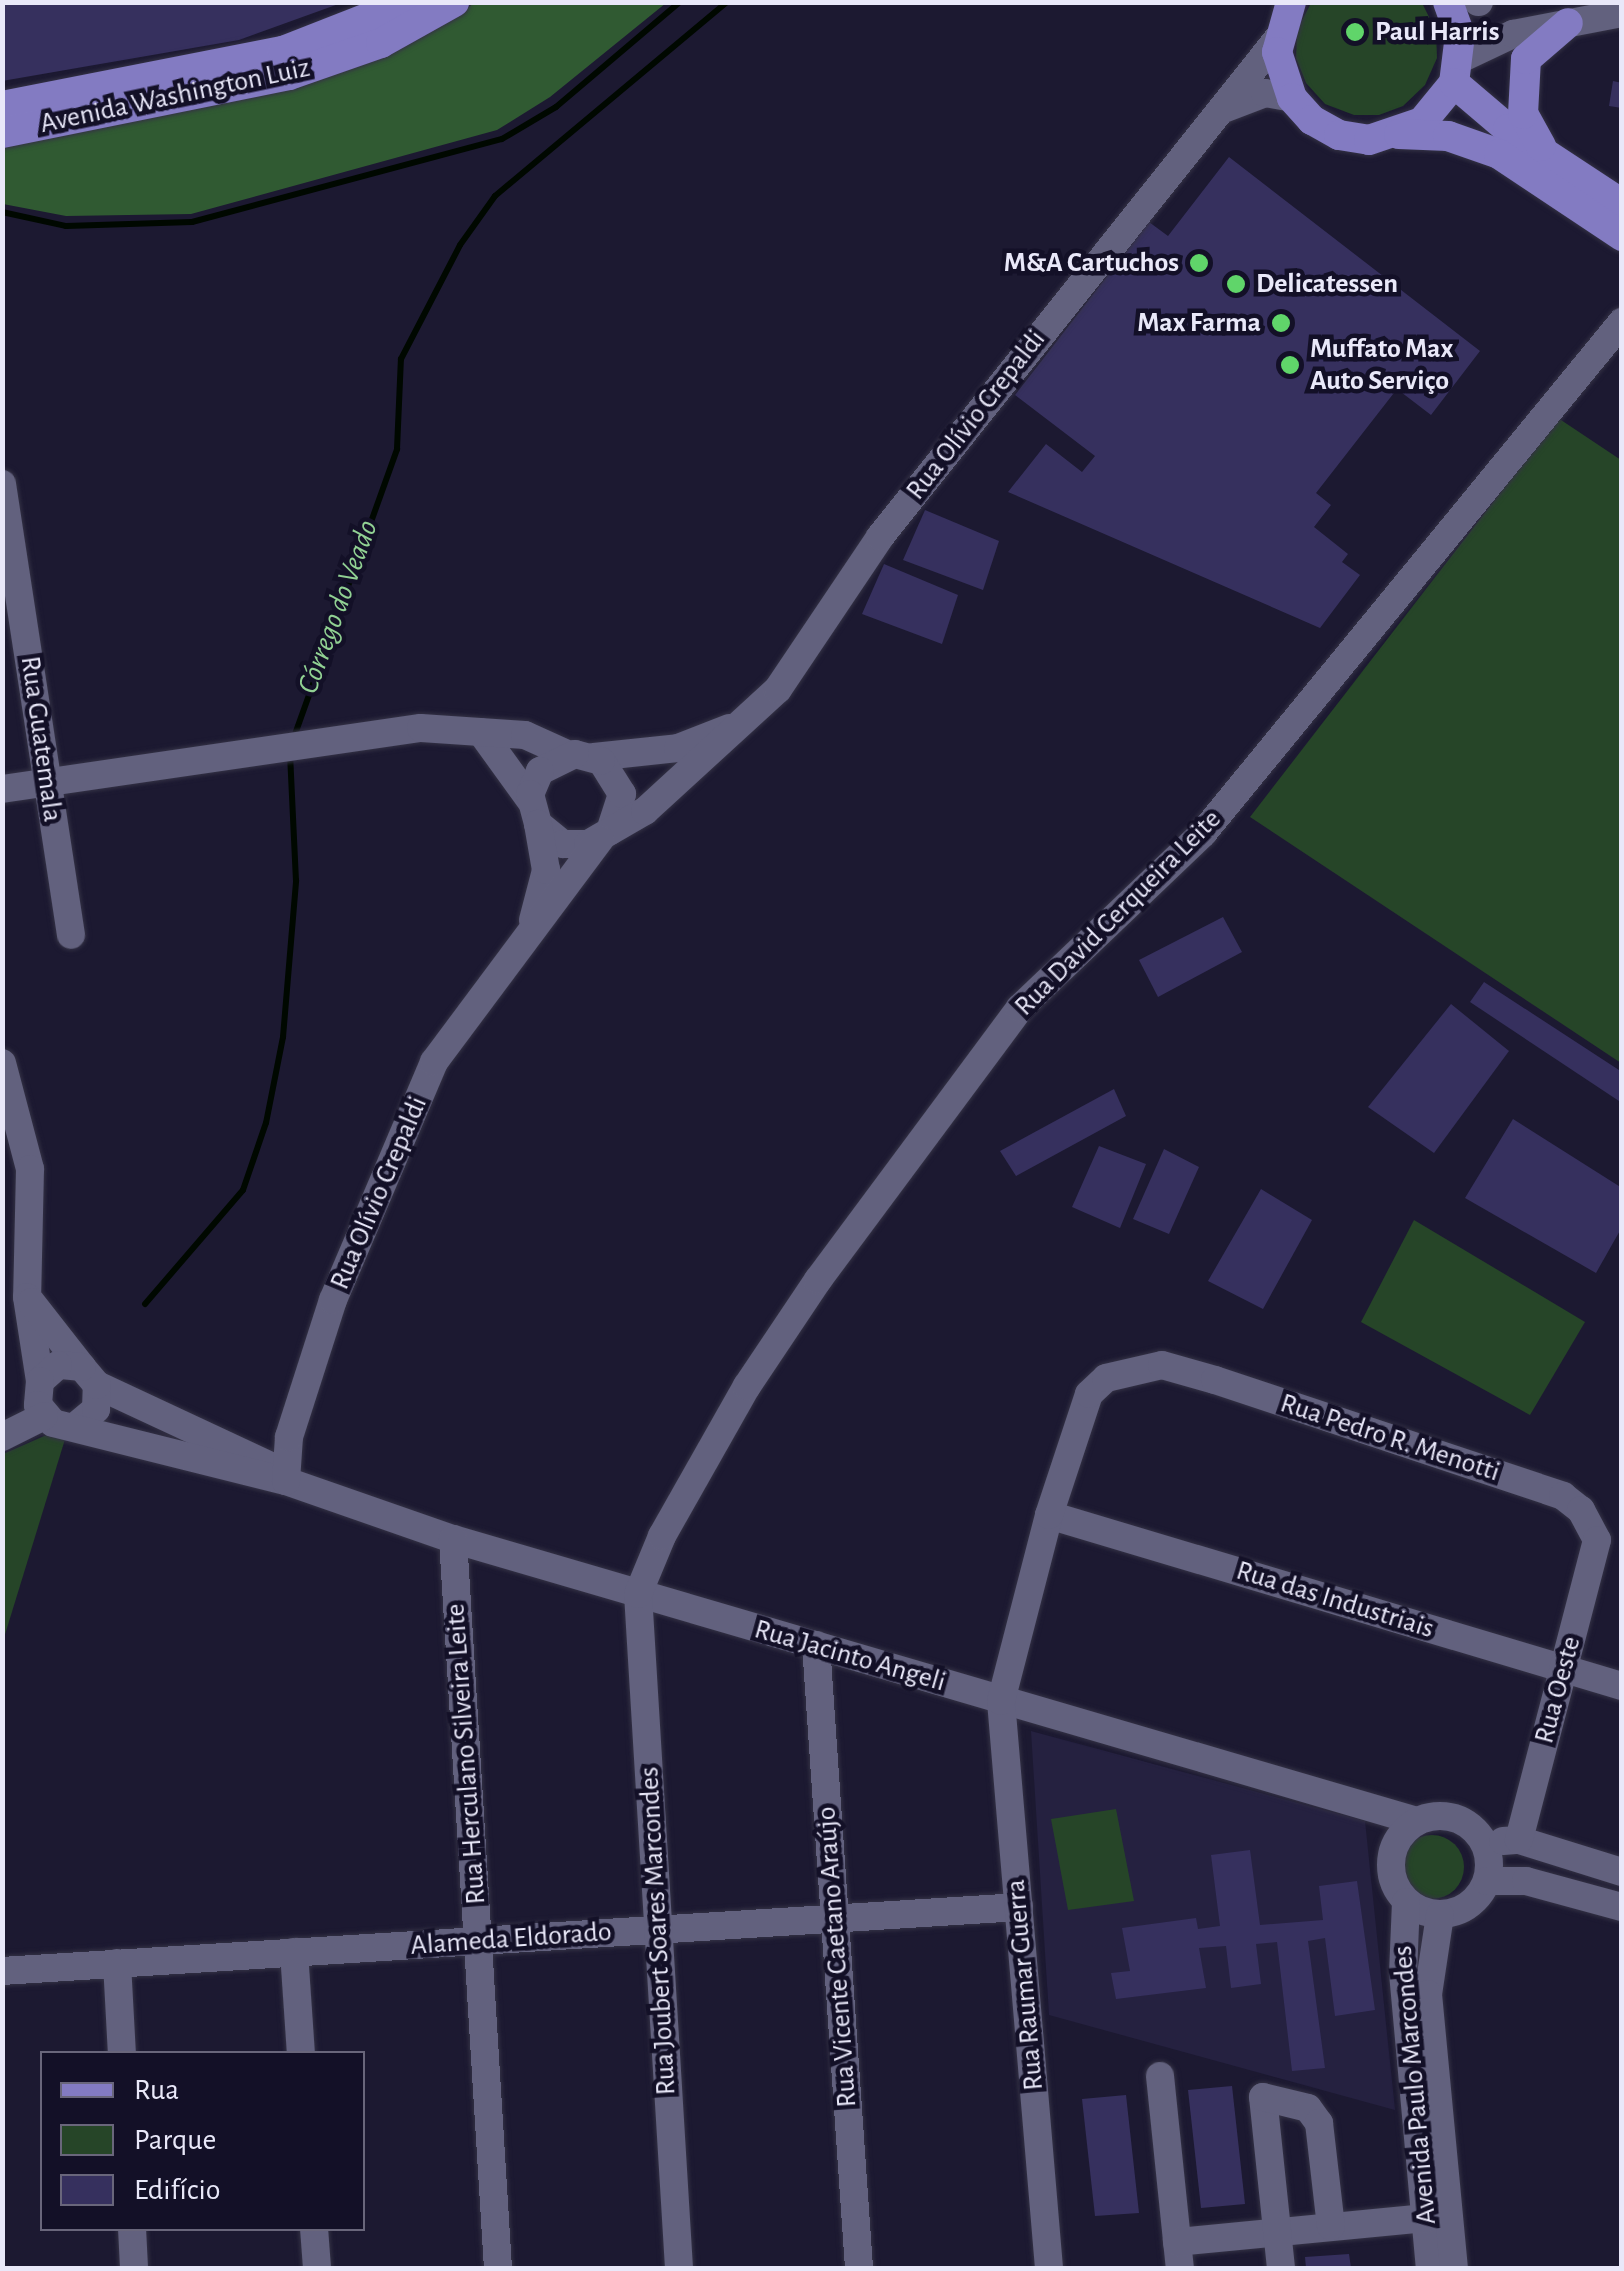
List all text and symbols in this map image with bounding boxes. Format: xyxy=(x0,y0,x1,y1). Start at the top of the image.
place label: Paul Harris xyxy=(1375,15,1499,49)
marker: Paul Harris xyxy=(1344,21,1366,43)
street label: Avenida Washington Luiz xyxy=(37,51,313,141)
place label: M&A Cartuchos xyxy=(1004,246,1179,280)
marker: M&A Cartuchos xyxy=(1188,252,1210,274)
place label: Delicatessen xyxy=(1256,267,1398,301)
marker: Delicatessen xyxy=(1225,273,1247,295)
place label: Max Farma xyxy=(1137,306,1261,340)
marker: Max Farma xyxy=(1270,312,1292,334)
street label: Rua Olívio Crepaldi xyxy=(899,323,1053,507)
place label: Muffato Max Auto Serviço xyxy=(1310,332,1453,398)
marker: Muffato Max Auto Serviço xyxy=(1279,354,1301,376)
water label: Córrego do Veado xyxy=(290,515,386,699)
street label: Rua Guatemala xyxy=(13,654,69,824)
street label: Rua David Cerqueira Leite xyxy=(1008,803,1228,1023)
street label: Rua Olívio Crepaldi xyxy=(323,1091,435,1295)
street label: Rua Pedro R. Menotti xyxy=(1276,1387,1504,1489)
street label: Rua das Industriais xyxy=(1232,1554,1438,1646)
street label: Rua Herculano Silveira Leite xyxy=(439,1602,493,1906)
street label: Rua Jacinto Angeli xyxy=(751,1613,949,1699)
street label: Rua Oeste xyxy=(1528,1633,1588,1747)
street label: Rua Joubert Soares Marcondes xyxy=(633,1766,683,2096)
street label: Rua Vicente Caetano Araújo xyxy=(810,1805,864,2109)
street label: Rua Raumar Guerra xyxy=(999,1878,1051,2092)
street label: Alameda Eldorado xyxy=(409,1915,613,1963)
street label: Avenida Paulo Marcondes xyxy=(1386,1944,1444,2226)
legend xyxy=(40,2051,365,2231)
text: Rua xyxy=(134,2075,179,2105)
text: Parque xyxy=(134,2125,216,2155)
text: Edifício xyxy=(134,2175,220,2205)

